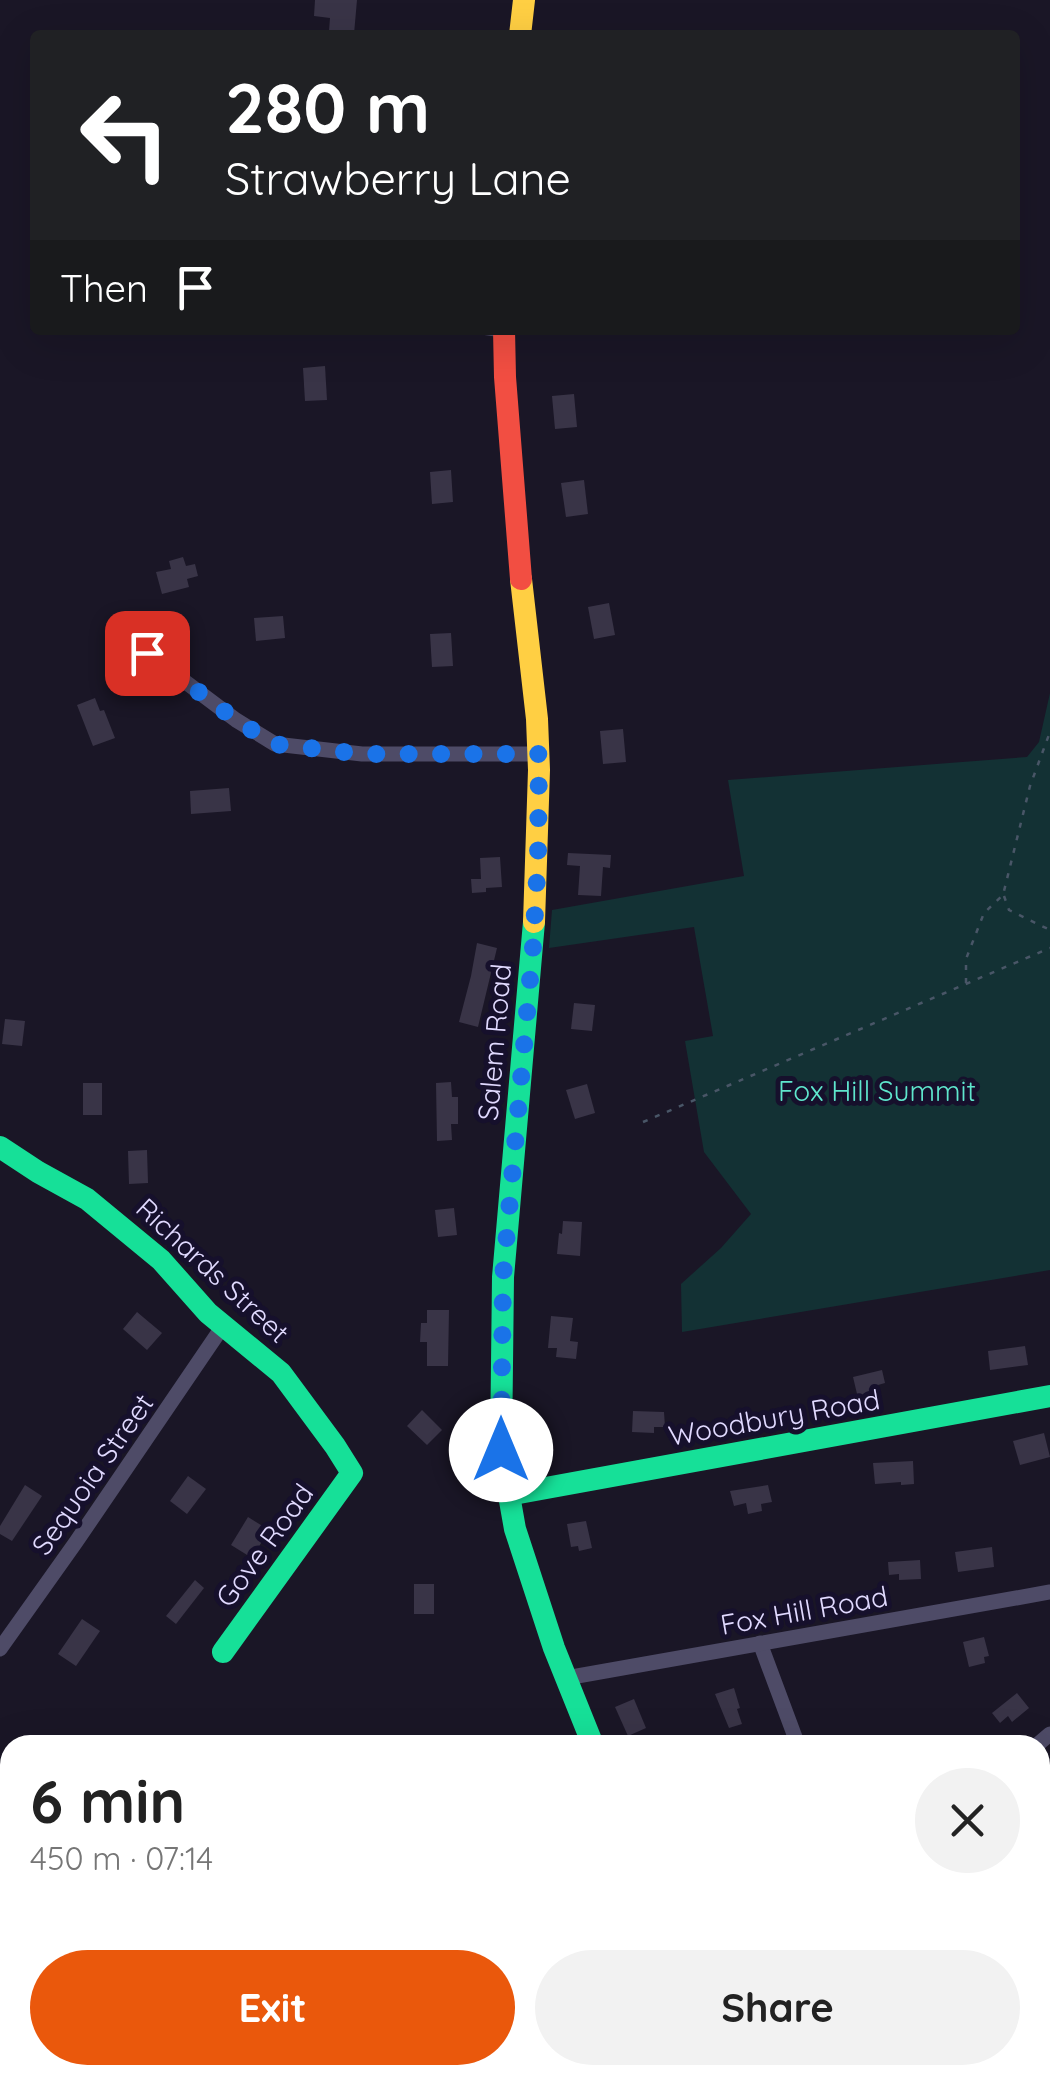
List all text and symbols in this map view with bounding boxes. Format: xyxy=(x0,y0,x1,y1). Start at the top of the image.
text: 280 m xyxy=(225,63,430,151)
icon: left xyxy=(60,70,190,200)
text: Strawberry Lane xyxy=(225,150,571,206)
icon: arrive xyxy=(168,260,223,315)
text: Then xyxy=(60,264,148,312)
pin xyxy=(105,611,190,696)
icon: arrive xyxy=(120,626,175,681)
street label: Salem Road xyxy=(470,962,518,1122)
park label: Fox Hill Summit xyxy=(778,1073,976,1108)
street label: Richards Street xyxy=(129,1190,297,1350)
street label: Woodbury Road xyxy=(666,1381,882,1453)
street label: Sequoia Street xyxy=(24,1387,160,1561)
position arrow xyxy=(449,1398,553,1502)
street label: Gove Road xyxy=(208,1477,320,1613)
street label: Fox Hill Road xyxy=(718,1578,890,1642)
text: 6 min xyxy=(30,1763,185,1838)
button: close xyxy=(915,1768,1020,1873)
text: 450 m · 07:14 xyxy=(30,1838,213,1878)
button: Exit xyxy=(30,1950,515,2065)
button: Share xyxy=(535,1950,1020,2065)

